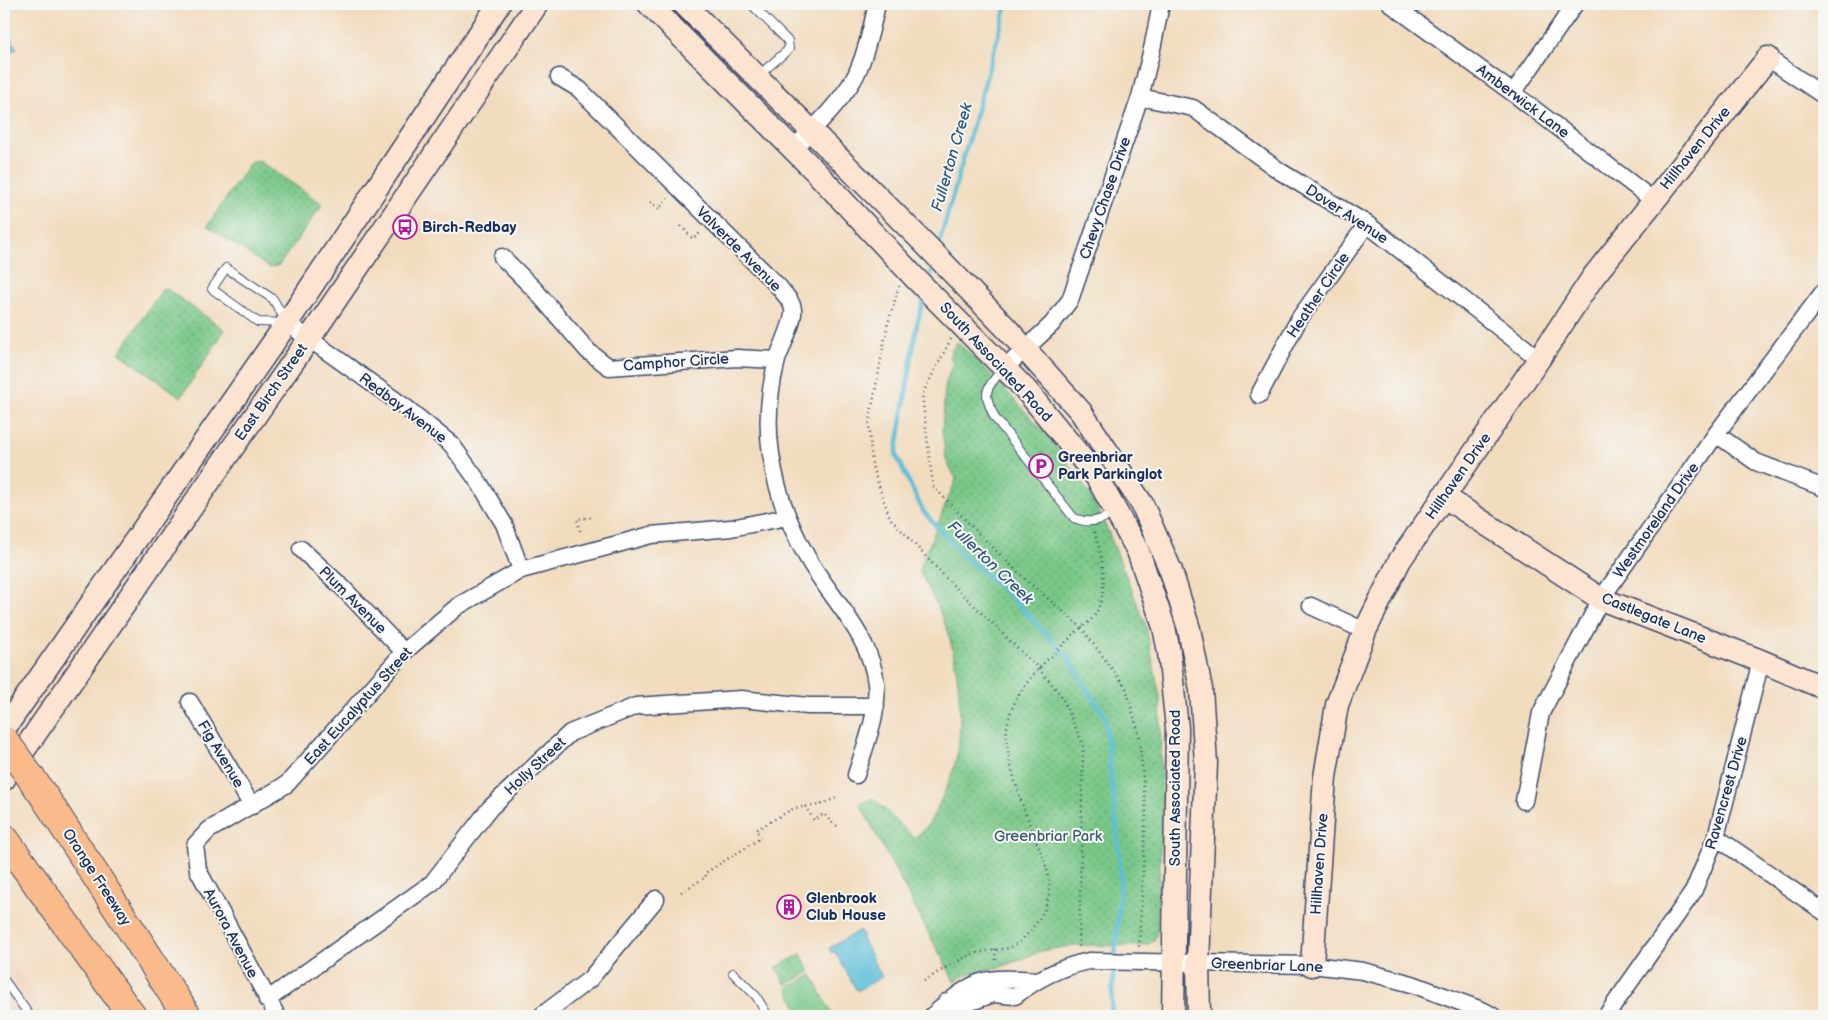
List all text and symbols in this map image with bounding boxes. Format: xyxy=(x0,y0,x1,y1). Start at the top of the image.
street label: Amberwick Lane xyxy=(1472,60,1573,143)
water label: Fullerton Creek xyxy=(928,100,977,214)
street label: Hillhaven Drive xyxy=(1656,103,1735,194)
street label: Chevy Chase Drive xyxy=(1076,134,1135,262)
street label: Dover Avenue xyxy=(1302,181,1392,248)
street label: Valverde Avenue xyxy=(692,203,785,296)
bus stop icon: Birch-Redbay xyxy=(392,214,418,240)
place label: Birch-Redbay xyxy=(422,218,516,237)
street label: Heather Circle xyxy=(1283,249,1354,342)
street label: South Associated Road xyxy=(935,299,1056,426)
street label: East Birch Street xyxy=(231,340,312,445)
street label: Camphor Circle xyxy=(623,349,730,376)
street label: Redbay Avenue xyxy=(355,369,451,448)
street label: Hillhaven Drive xyxy=(1421,429,1495,523)
place label: Greenbriar Park Parkinglot xyxy=(1058,448,1162,484)
parking icon: Greenbriar Park Parkinglot xyxy=(1028,453,1054,479)
street label: Westmoreland Drive xyxy=(1609,459,1703,582)
water label: Fullerton Creek xyxy=(943,517,1038,610)
street label: Plum Avenue xyxy=(315,563,391,638)
street label: Castlegate Lane xyxy=(1599,589,1709,648)
street label: East Eucalyptus Street xyxy=(300,643,417,769)
street label: South Associated Road xyxy=(1166,710,1185,866)
street label: Fig Avenue xyxy=(193,717,248,792)
street label: Holly Street xyxy=(501,733,570,800)
street label: Ravencrest Drive xyxy=(1701,734,1752,852)
street label: Hillhaven Drive xyxy=(1306,813,1333,915)
street label: Orange Freeway xyxy=(58,825,135,930)
park label: Greenbriar Park xyxy=(994,827,1103,846)
street label: Aurora Avenue xyxy=(199,885,262,981)
place label: Glenbrook Club House xyxy=(806,889,886,925)
building icon: Glenbrook Club House xyxy=(776,894,802,920)
street label: Greenbriar Lane xyxy=(1211,954,1323,977)

